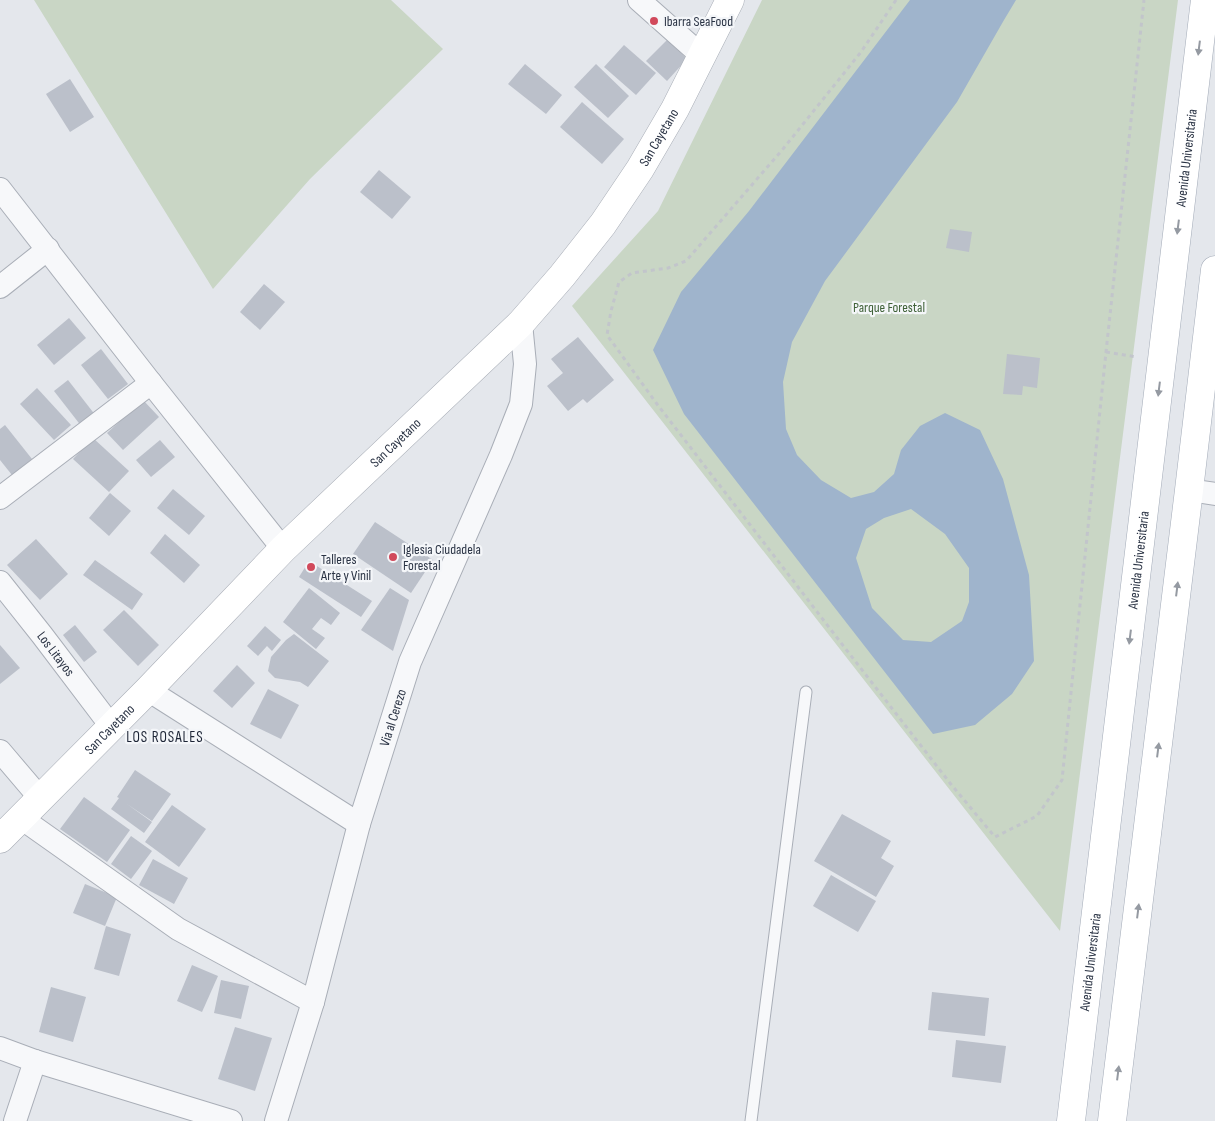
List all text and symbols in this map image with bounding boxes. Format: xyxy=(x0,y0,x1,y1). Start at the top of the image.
place label: Ibarra SeaFood xyxy=(664,13,733,30)
marker: Ibarra SeaFood xyxy=(648,15,660,27)
one-way arrow xyxy=(1195,41,1203,57)
street label: San Cayetano xyxy=(636,106,682,169)
street label: Avenida Universitaria xyxy=(1172,108,1201,209)
one-way arrow xyxy=(1174,219,1182,235)
park label: Parque Forestal xyxy=(853,299,925,316)
one-way arrow xyxy=(1155,381,1163,397)
street label: San Cayetano xyxy=(367,415,425,471)
street label: Avenida Universitaria xyxy=(1124,510,1153,611)
place label: Iglesia Ciudadela Forestal xyxy=(403,541,481,574)
place label: Talleres Arte y Vinil xyxy=(320,551,371,584)
marker: Iglesia Ciudadela Forestal xyxy=(387,551,399,563)
marker: Talleres Arte y Vinil xyxy=(305,561,317,573)
one-way arrow xyxy=(1173,580,1181,596)
street label: Los Litayos xyxy=(33,628,78,680)
one-way arrow xyxy=(1126,629,1134,645)
street label: Via al Cerezo xyxy=(376,687,410,749)
street label: San Cayetano xyxy=(81,701,138,758)
district label: LOS ROSALES xyxy=(126,728,204,747)
one-way arrow xyxy=(1154,742,1162,758)
one-way arrow xyxy=(1134,903,1142,919)
street label: Avenida Universitaria xyxy=(1076,912,1105,1013)
one-way arrow xyxy=(1114,1064,1122,1080)

